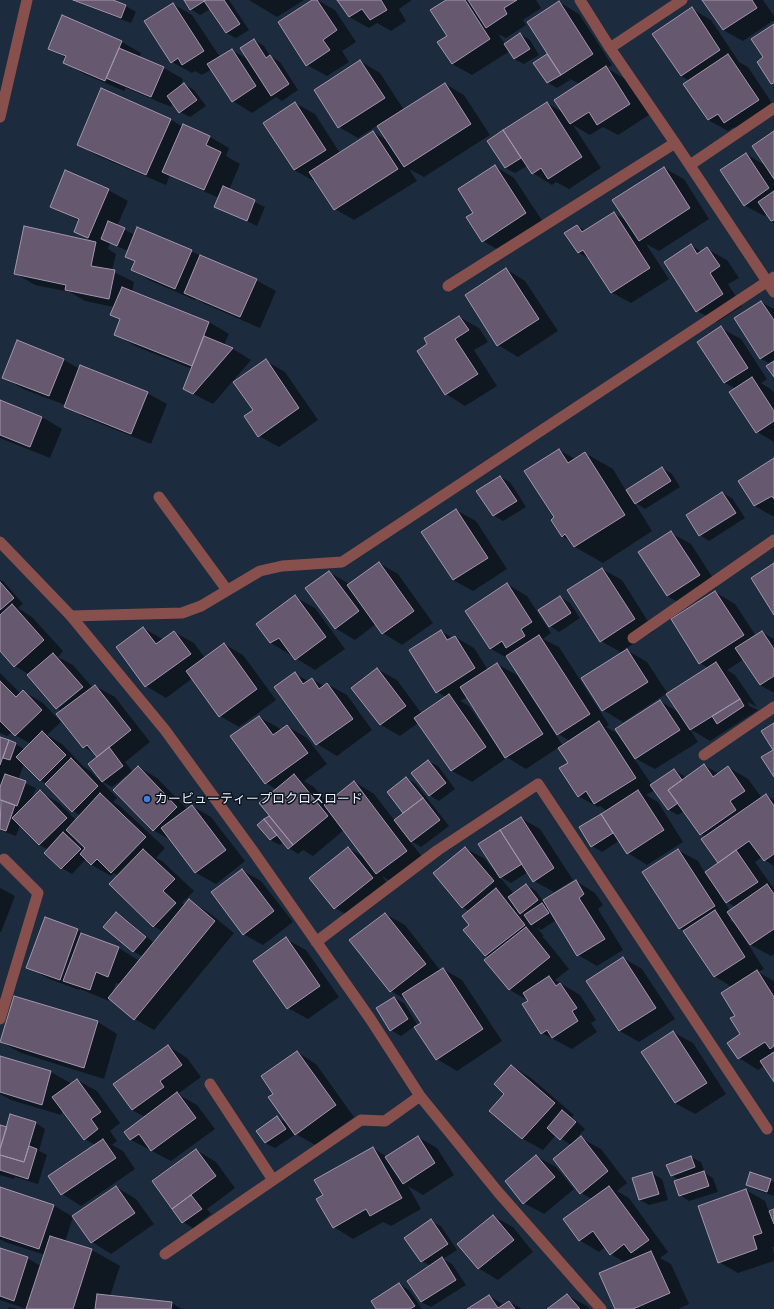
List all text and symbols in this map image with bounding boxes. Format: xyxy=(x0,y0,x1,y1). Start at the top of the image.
place label: カービューティープロクロスロード xyxy=(155,791,363,807)
marker: カービューティープロクロスロード xyxy=(142,794,152,804)

